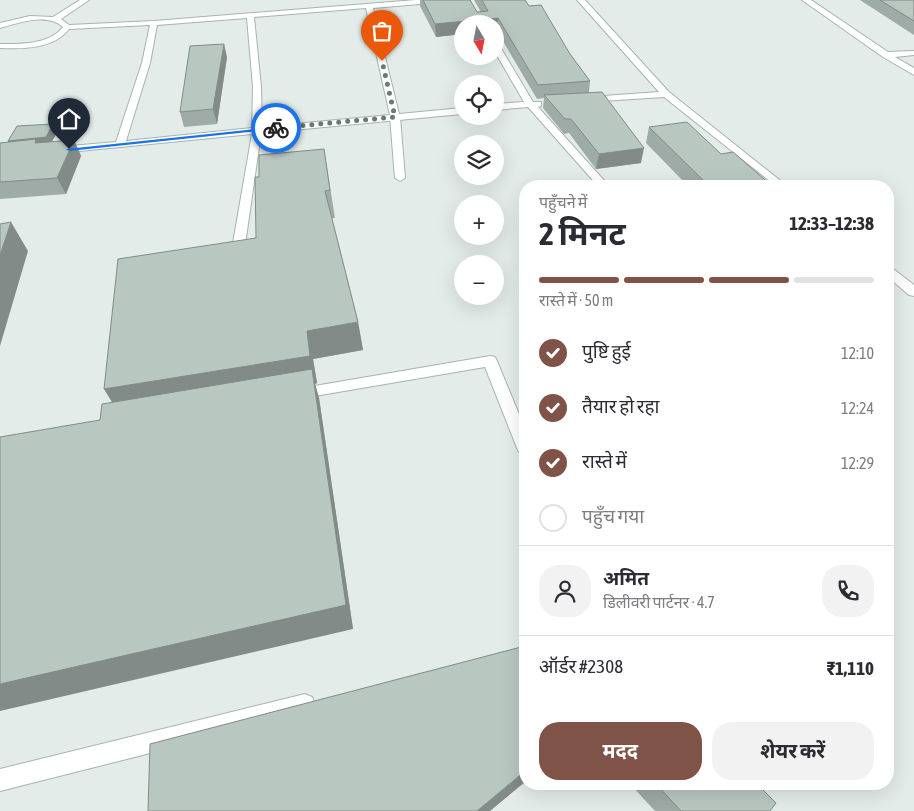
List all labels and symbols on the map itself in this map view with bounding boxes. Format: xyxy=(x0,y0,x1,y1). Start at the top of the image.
pin xyxy=(361,10,403,61)
north arrow xyxy=(454,15,504,65)
pin xyxy=(48,98,90,149)
courier xyxy=(251,103,301,153)

